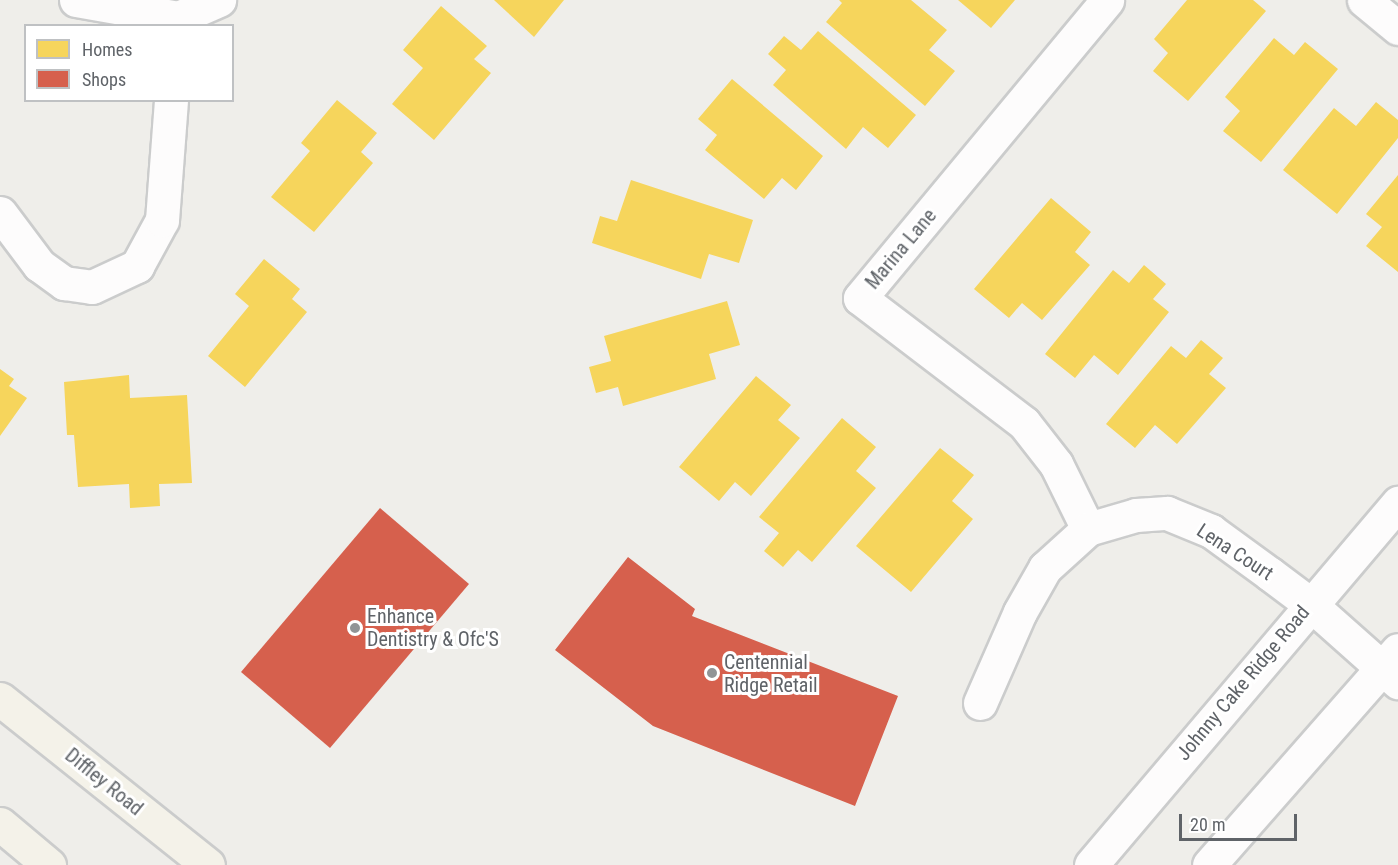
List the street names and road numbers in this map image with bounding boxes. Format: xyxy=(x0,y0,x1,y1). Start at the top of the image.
street label: Marina Lane xyxy=(861,204,941,294)
street label: Lena Court xyxy=(1192,518,1278,586)
street label: Johnny Cake Ridge Road xyxy=(1171,601,1315,765)
street label: Diffley Road xyxy=(60,743,148,821)

